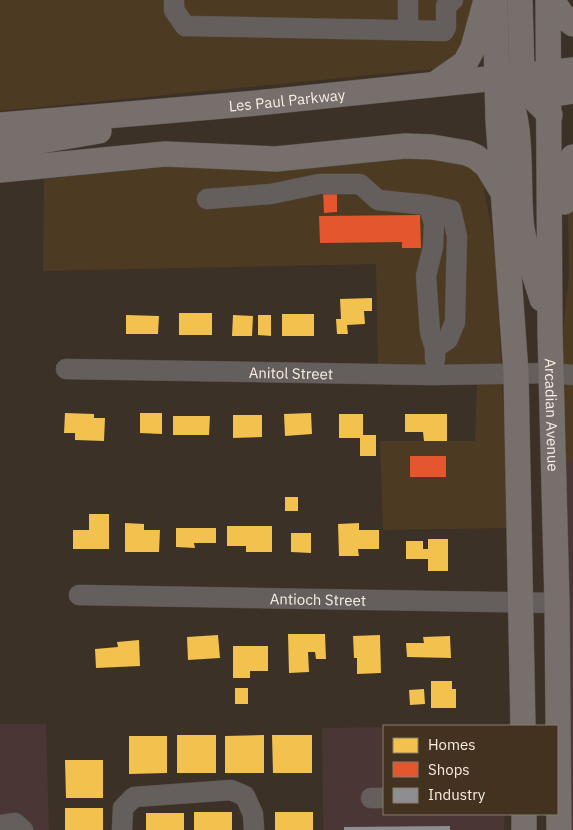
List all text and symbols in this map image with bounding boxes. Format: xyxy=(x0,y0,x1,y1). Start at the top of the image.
street label: Les Paul Parkway xyxy=(228,84,346,115)
street label: Arcadian Avenue xyxy=(541,358,563,472)
street label: Anitol Street xyxy=(249,362,333,383)
street label: Antioch Street xyxy=(270,589,366,609)
legend xyxy=(383,725,558,815)
text: Homes xyxy=(428,735,476,754)
text: Shops xyxy=(428,760,470,779)
text: Industry xyxy=(428,785,486,804)

